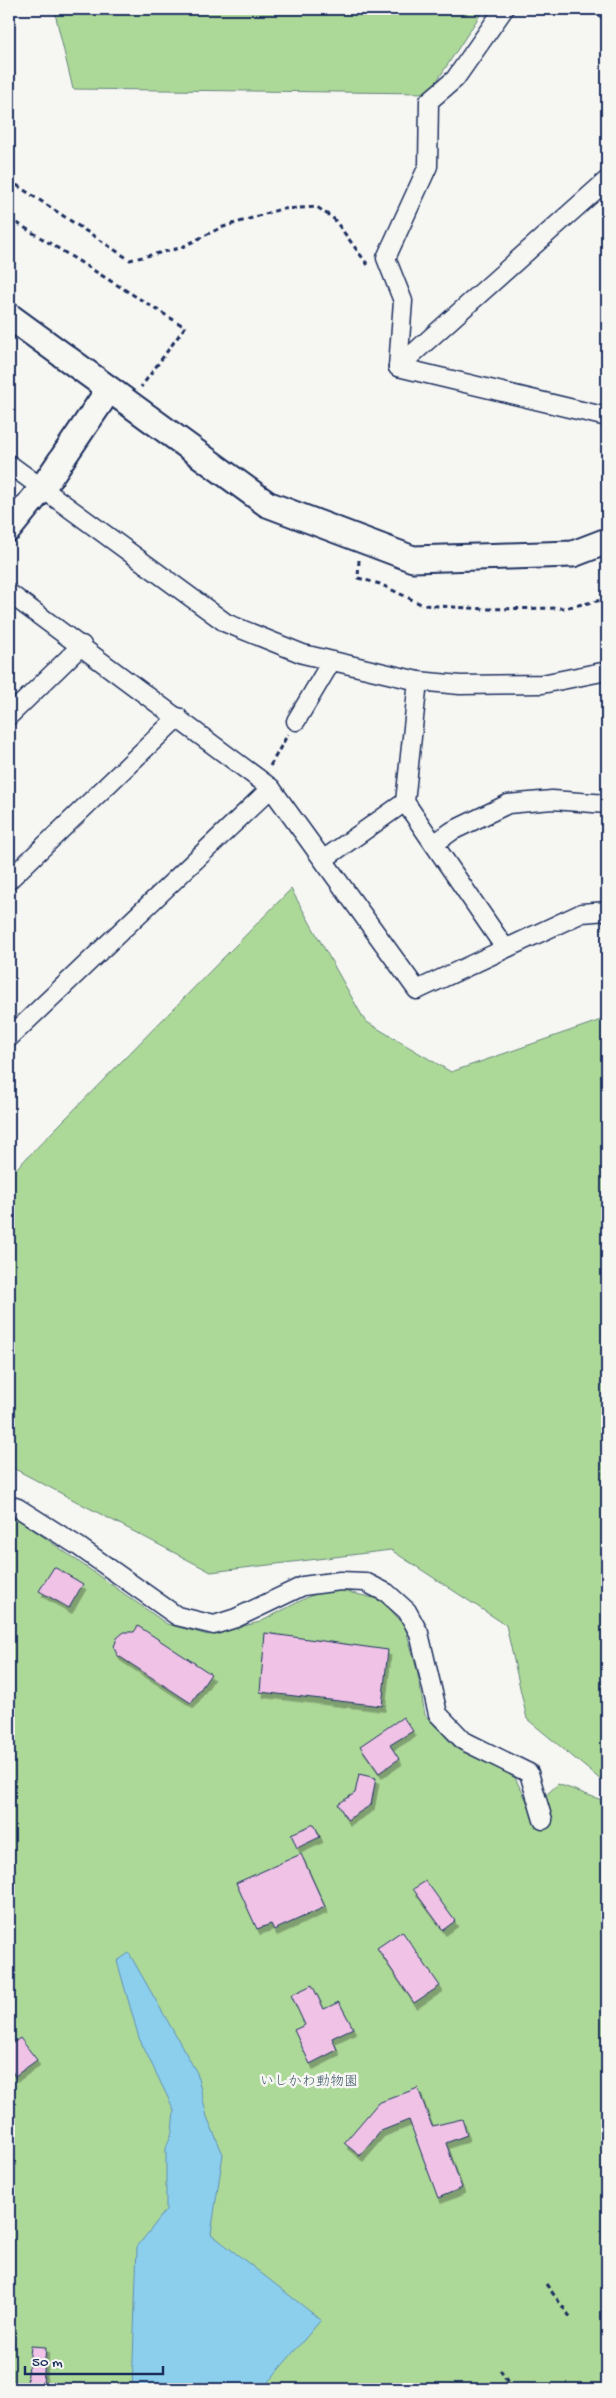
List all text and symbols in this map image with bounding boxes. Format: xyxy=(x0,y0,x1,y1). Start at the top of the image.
park label: いしかわ動物園 xyxy=(260,2074,358,2091)
scale bar xyxy=(25,2343,162,2375)
text: 50 m xyxy=(32,2354,63,2372)

